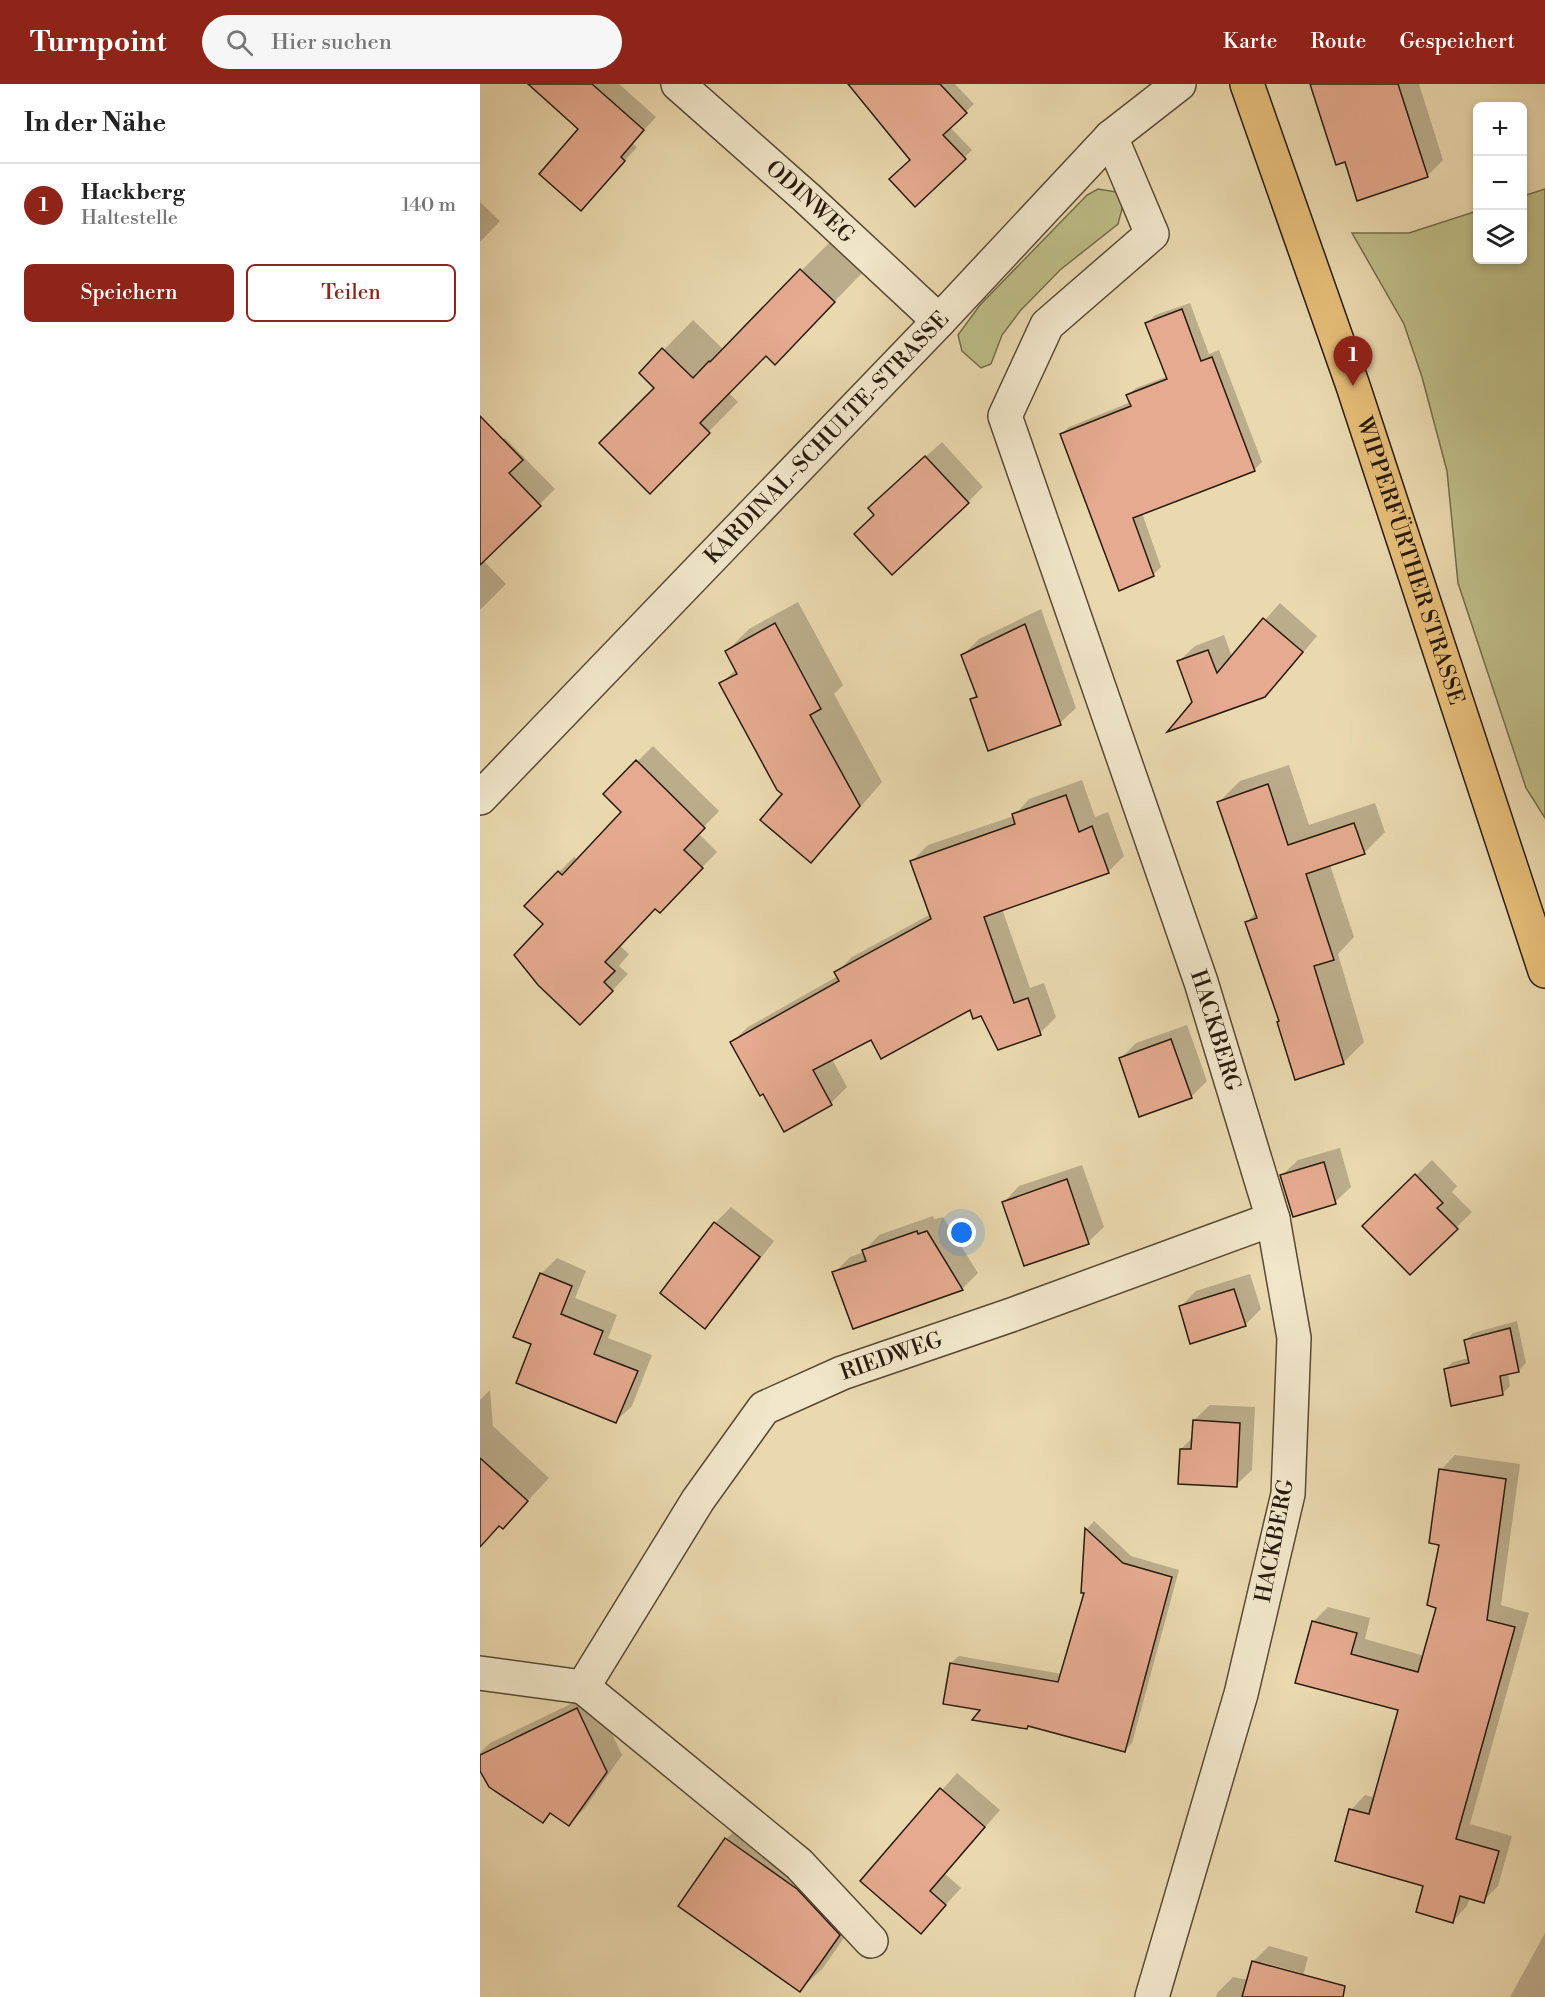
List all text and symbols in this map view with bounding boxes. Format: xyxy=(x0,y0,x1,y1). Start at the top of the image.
search box xyxy=(202,15,622,69)
text: Turnpoint xyxy=(30,25,166,60)
icon: search xyxy=(223,26,256,59)
text: Hier suchen xyxy=(271,29,392,56)
text: Karte xyxy=(1223,29,1277,55)
text: Route xyxy=(1310,29,1366,55)
text: Gespeichert xyxy=(1399,29,1515,55)
map controls xyxy=(1473,102,1527,264)
button: + xyxy=(1473,102,1527,156)
text: In der Nähe xyxy=(24,107,166,139)
street label: ODINWEG xyxy=(760,155,860,249)
button: − xyxy=(1473,156,1527,210)
text: Hackberg xyxy=(81,179,185,206)
text: 1 xyxy=(39,193,48,218)
text: 140 m xyxy=(401,193,456,218)
text: Haltestelle xyxy=(81,206,178,231)
button: layers xyxy=(1473,210,1527,264)
button: Speichern xyxy=(24,264,234,322)
button: Teilen xyxy=(246,264,456,322)
street label: KARDINAL-SCHULTE-STRASSE xyxy=(699,306,955,570)
pin: 1 xyxy=(1334,336,1372,386)
street label: WIPPERFÜRTHER STRASSE xyxy=(1350,412,1470,708)
street label: HACKBERG xyxy=(1184,966,1247,1094)
your location xyxy=(947,1218,976,1247)
street label: RIEDWEG xyxy=(837,1326,946,1386)
street label: HACKBERG xyxy=(1250,1477,1300,1605)

